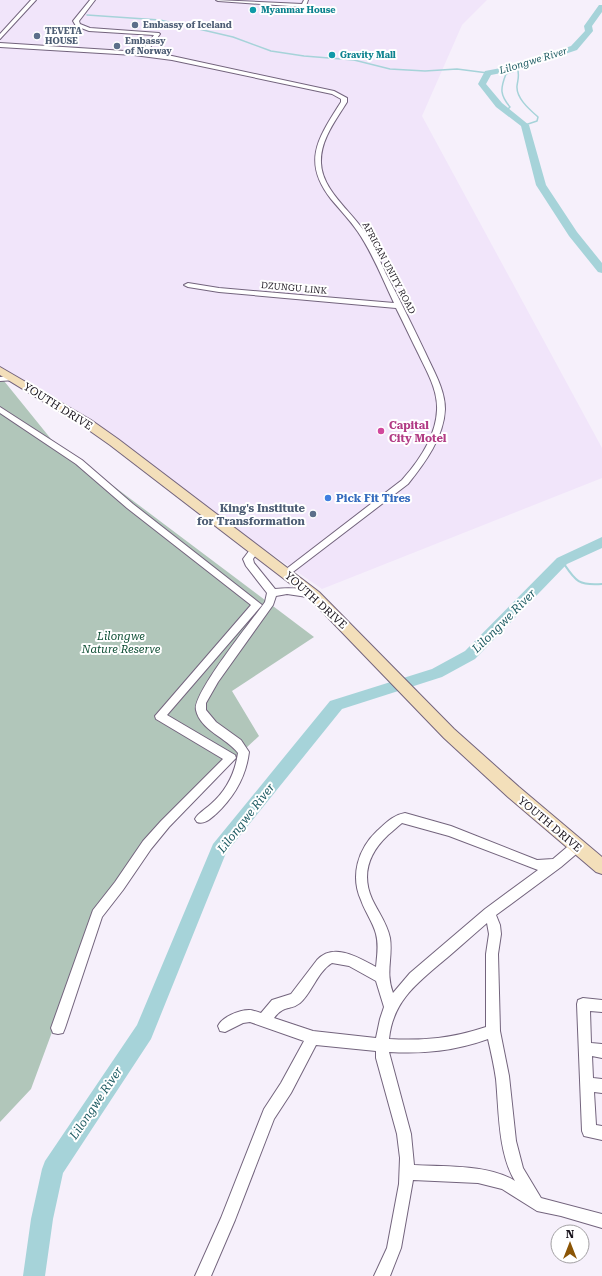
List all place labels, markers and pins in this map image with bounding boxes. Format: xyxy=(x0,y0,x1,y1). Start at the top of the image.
marker: Myanmar House xyxy=(248,5,258,15)
place label: Myanmar House xyxy=(261,5,336,15)
marker: Embassy of Iceland xyxy=(130,20,140,30)
place label: Embassy of Iceland xyxy=(143,20,232,30)
place label: TEVETA HOUSE xyxy=(45,26,82,46)
marker: TEVETA HOUSE xyxy=(32,31,42,41)
place label: Embassy of Norway xyxy=(125,36,172,56)
marker: Embassy of Norway xyxy=(112,41,122,51)
marker: Gravity Mall xyxy=(327,50,337,60)
place label: Gravity Mall xyxy=(340,50,396,60)
place label: Capital City Motel xyxy=(389,419,447,445)
marker: Capital City Motel xyxy=(376,426,386,436)
place label: Pick Fit Tires xyxy=(336,492,411,505)
marker: Pick Fit Tires xyxy=(323,493,333,503)
place label: King's Institute for Transformation xyxy=(197,502,306,528)
marker: King's Institute for Transformation xyxy=(308,509,318,519)

